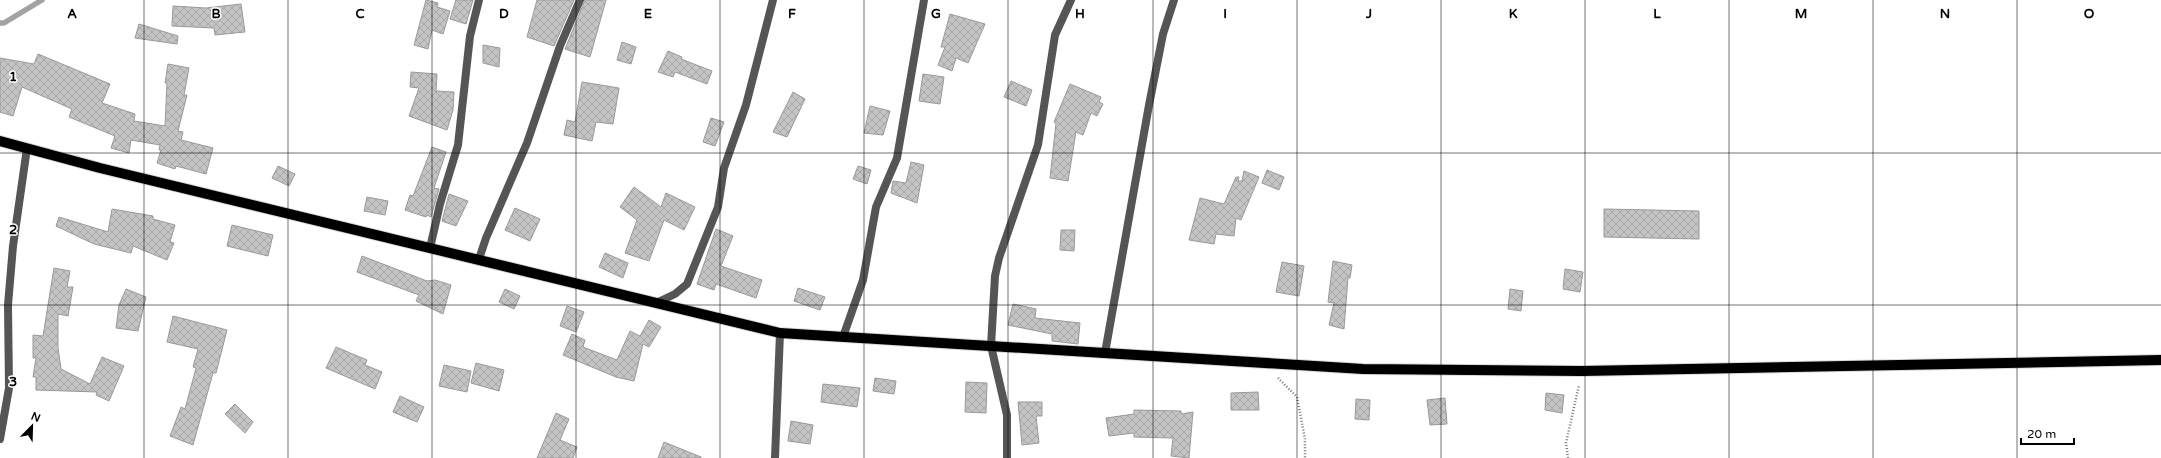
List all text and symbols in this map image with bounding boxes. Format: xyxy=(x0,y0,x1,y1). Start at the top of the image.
text: A xyxy=(67,6,77,22)
text: B xyxy=(211,6,221,22)
text: C xyxy=(355,6,365,22)
text: D xyxy=(499,6,509,22)
text: E xyxy=(644,6,652,22)
text: F xyxy=(788,6,796,22)
text: G xyxy=(931,6,941,22)
text: H xyxy=(1075,6,1085,22)
text: I xyxy=(1223,6,1227,22)
text: J xyxy=(1365,6,1372,22)
text: K xyxy=(1509,6,1518,22)
text: L xyxy=(1653,6,1661,22)
text: M xyxy=(1795,6,1807,22)
text: N xyxy=(1940,6,1950,22)
text: O xyxy=(2084,6,2095,22)
text: 1 xyxy=(9,69,17,85)
text: 2 xyxy=(9,222,17,238)
text: 3 xyxy=(9,374,17,390)
north arrow xyxy=(12,406,52,446)
text: N xyxy=(29,410,42,425)
scale bar xyxy=(2021,420,2074,446)
text: 20 m xyxy=(2027,427,2056,441)

